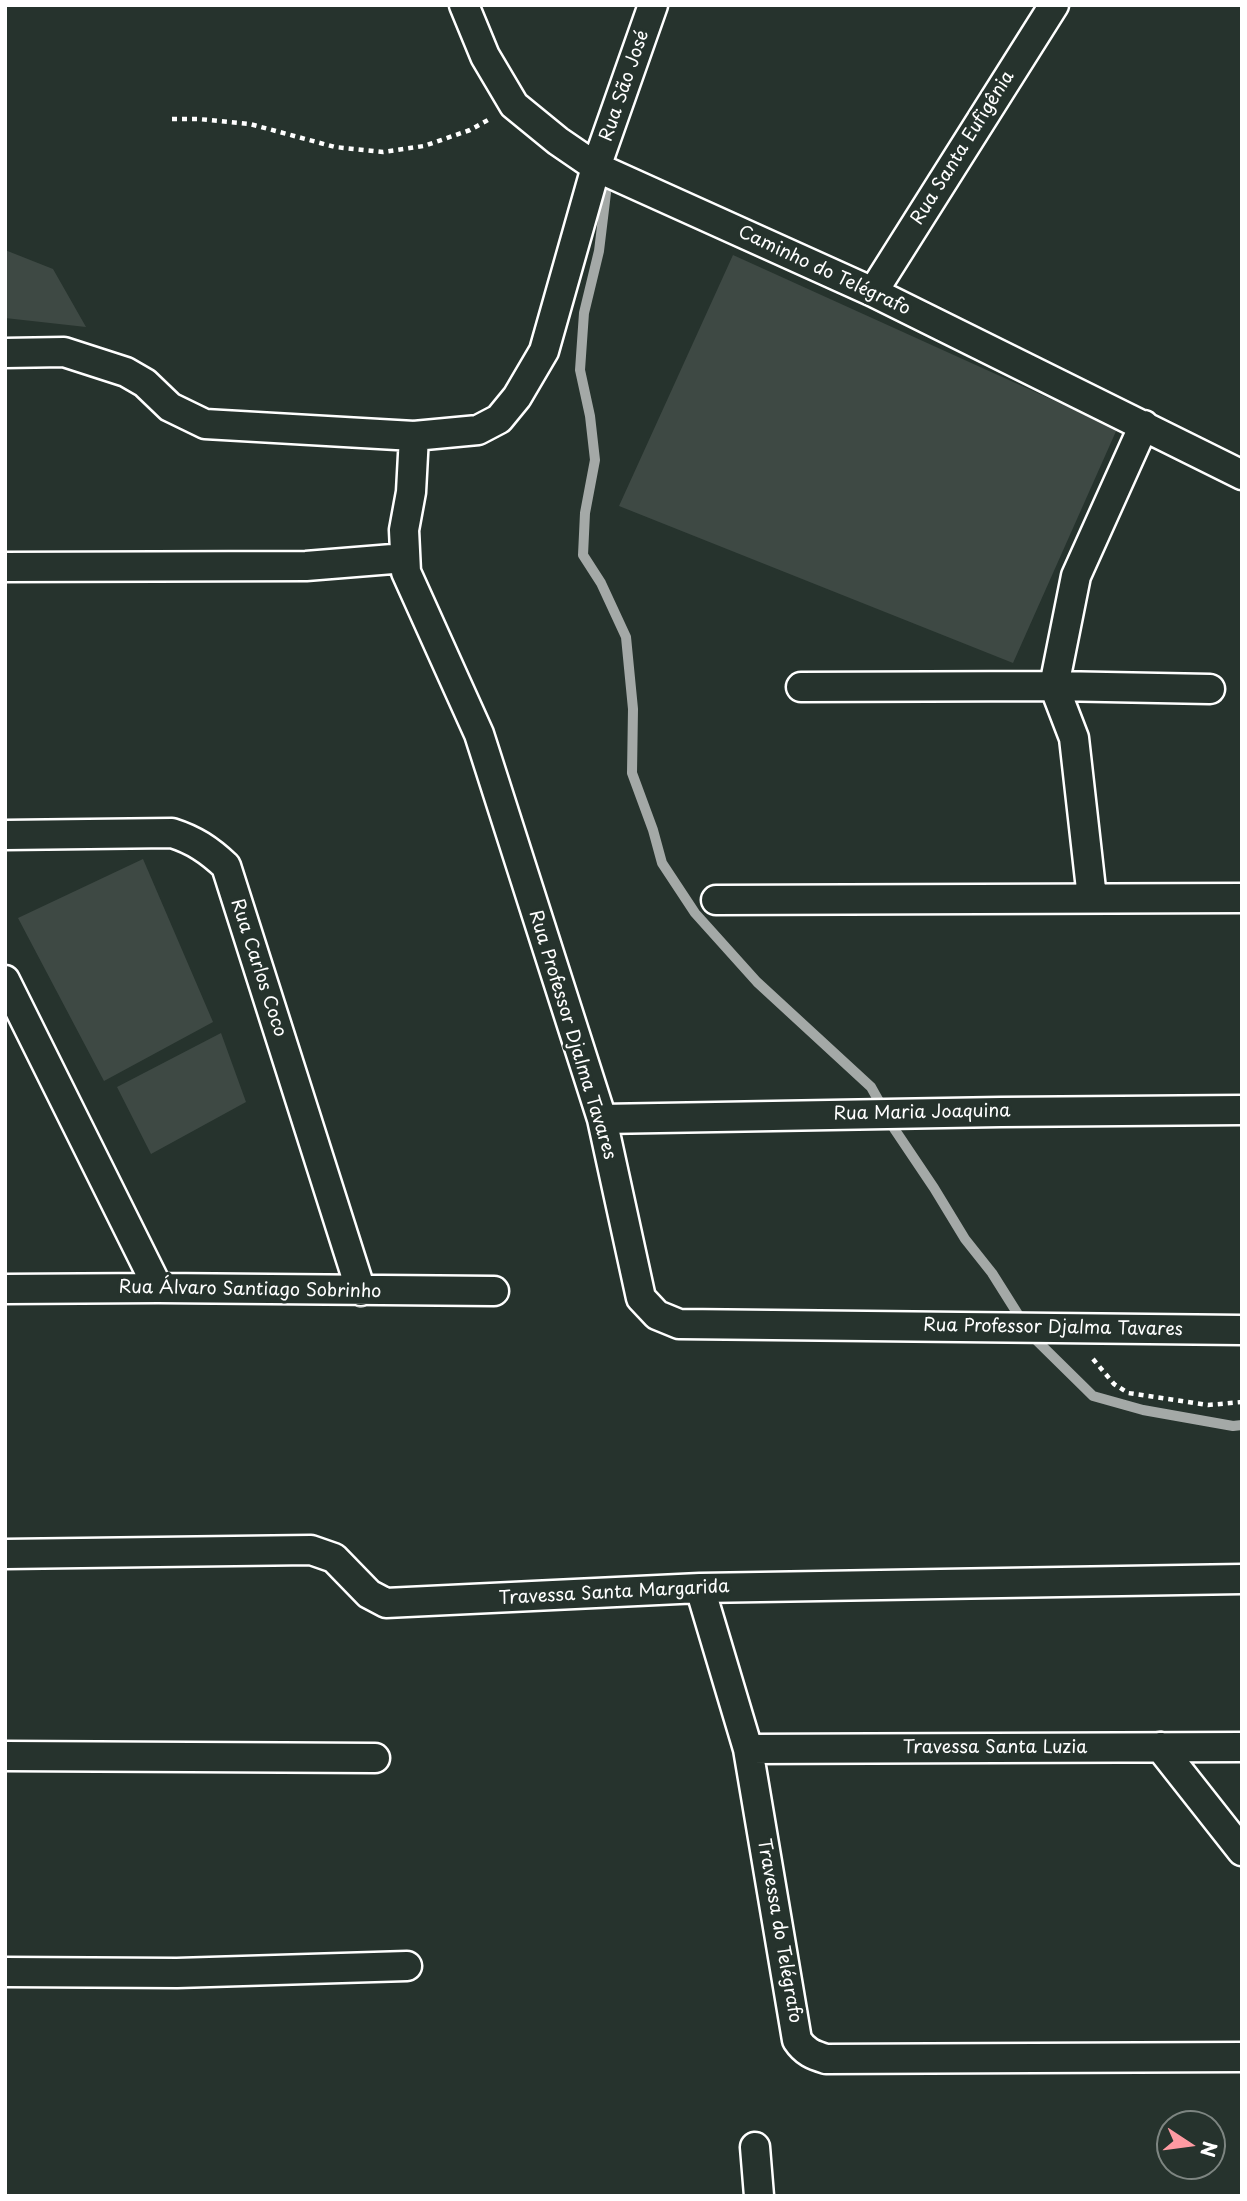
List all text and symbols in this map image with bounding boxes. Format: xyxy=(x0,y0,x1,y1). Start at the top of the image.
street label: Rua São José xyxy=(596,28,654,144)
street label: Rua Santa Eufigênia xyxy=(907,67,1019,229)
street label: Caminho do Telégrafo xyxy=(734,222,914,320)
street label: Rua Carlos Coco xyxy=(225,896,291,1040)
street label: Rua Professor Djalma Tavares xyxy=(524,908,620,1162)
street label: Rua Maria Joaquina xyxy=(833,1101,1011,1125)
street label: Rua Álvaro Santiago Sobrinho xyxy=(118,1277,382,1303)
street label: Rua Professor Djalma Tavares xyxy=(923,1315,1183,1341)
street label: Travessa Santa Margarida xyxy=(498,1576,730,1610)
street label: Travessa Santa Luzia xyxy=(903,1737,1087,1759)
street label: Travessa do Telégrafo xyxy=(752,1837,806,2025)
north arrow xyxy=(1156,2110,1226,2180)
text: N xyxy=(1194,2139,1225,2160)

